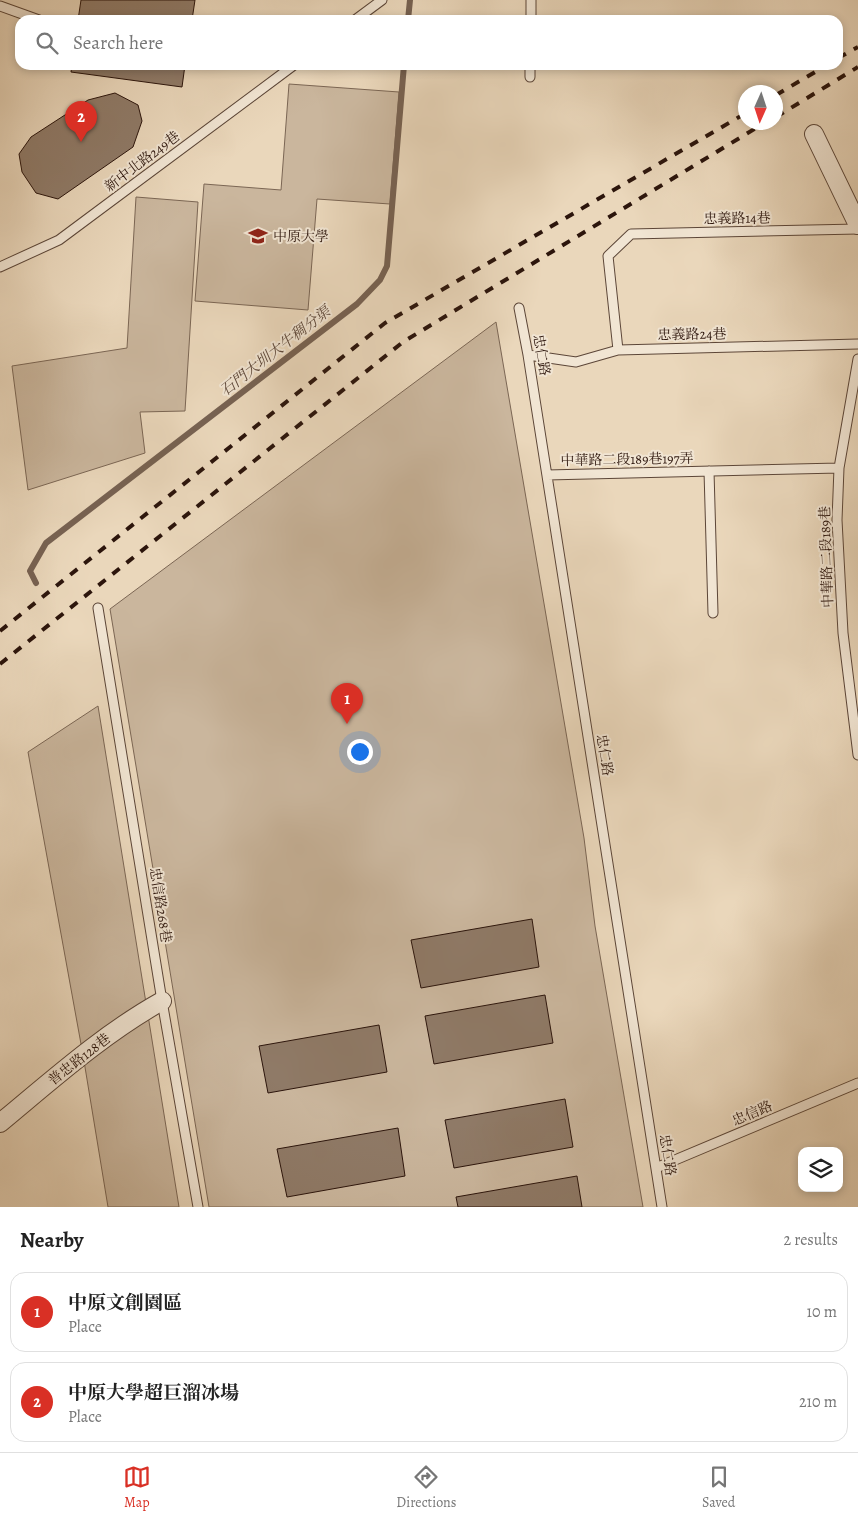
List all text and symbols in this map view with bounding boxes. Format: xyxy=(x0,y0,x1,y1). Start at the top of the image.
search box xyxy=(15,15,843,70)
icon: search xyxy=(33,29,61,57)
text: Search here xyxy=(73,30,163,56)
north arrow xyxy=(738,85,783,130)
pin: 2 xyxy=(65,101,97,142)
street label: 新中北路249巷 xyxy=(101,127,184,196)
street label: 忠義路14巷 xyxy=(703,208,771,229)
school or university icon: 中原大學 xyxy=(247,225,269,247)
place label: 中原大學 xyxy=(273,227,329,246)
water label: 石門大圳大牛稠分渠 xyxy=(216,300,336,400)
street label: 忠義路24巷 xyxy=(657,324,727,345)
street label: 忠仁路 xyxy=(529,333,555,377)
street label: 中華路二段189巷197弄 xyxy=(560,449,694,470)
street label: 中華路二段189巷 xyxy=(815,506,838,608)
pin: 1 xyxy=(331,683,363,724)
street label: 忠仁路 xyxy=(592,733,617,777)
your location xyxy=(347,739,373,765)
street label: 忠信路268巷 xyxy=(145,866,176,944)
street label: 普忠路128巷 xyxy=(44,1029,114,1090)
street label: 忠信路 xyxy=(729,1097,775,1130)
street label: 忠仁路 xyxy=(655,1133,680,1177)
map controls xyxy=(798,1147,843,1192)
button: layers xyxy=(798,1147,843,1192)
text: Nearby xyxy=(20,1226,83,1254)
text: 2 results xyxy=(783,1229,838,1251)
text: 中原文創園區 xyxy=(68,1290,182,1316)
text: 1 xyxy=(34,1301,40,1323)
text: 10 m xyxy=(807,1301,837,1323)
text: Place xyxy=(68,1316,102,1338)
text: 中原大學超巨溜冰場 xyxy=(68,1380,239,1406)
text: 2 xyxy=(33,1391,41,1413)
text: 210 m xyxy=(799,1391,837,1413)
text: Place xyxy=(68,1406,102,1428)
tab: Map xyxy=(123,1463,151,1512)
tab: Directions xyxy=(396,1463,456,1512)
tab: Saved xyxy=(702,1463,735,1512)

